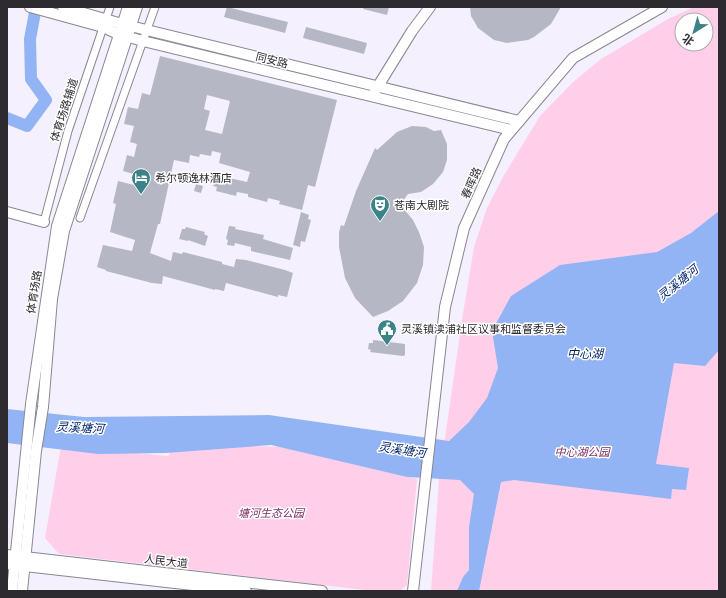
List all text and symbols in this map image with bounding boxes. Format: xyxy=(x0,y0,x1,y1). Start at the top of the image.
north arrow xyxy=(674,12,714,52)
text: 北 xyxy=(678,31,697,50)
street label: 同安路 xyxy=(254,47,290,71)
street label: 体育场路辅道 xyxy=(45,76,81,144)
street label: 春晖路 xyxy=(456,164,484,201)
hotel icon: 希尔顿逸林酒店 xyxy=(130,167,152,195)
place label: 希尔顿逸林酒店 xyxy=(155,169,232,185)
theatre icon: 苍南大剧院 xyxy=(369,194,391,222)
place label: 苍南大剧院 xyxy=(394,196,449,212)
water label: 灵溪塘河 xyxy=(653,259,703,304)
street label: 体育场路 xyxy=(22,269,44,315)
public building icon: 灵溪镇渎浦社区议事和监督委员会 xyxy=(376,318,398,346)
place label: 灵溪镇渎浦社区议事和监督委员会 xyxy=(401,320,566,336)
water label: 中心湖 xyxy=(567,344,605,362)
water label: 灵溪塘河 xyxy=(56,417,106,437)
water label: 灵溪塘河 xyxy=(377,437,429,462)
park label: 中心湖公园 xyxy=(555,443,611,459)
park label: 塘河生态公园 xyxy=(238,504,306,520)
street label: 人民大道 xyxy=(143,549,189,571)

